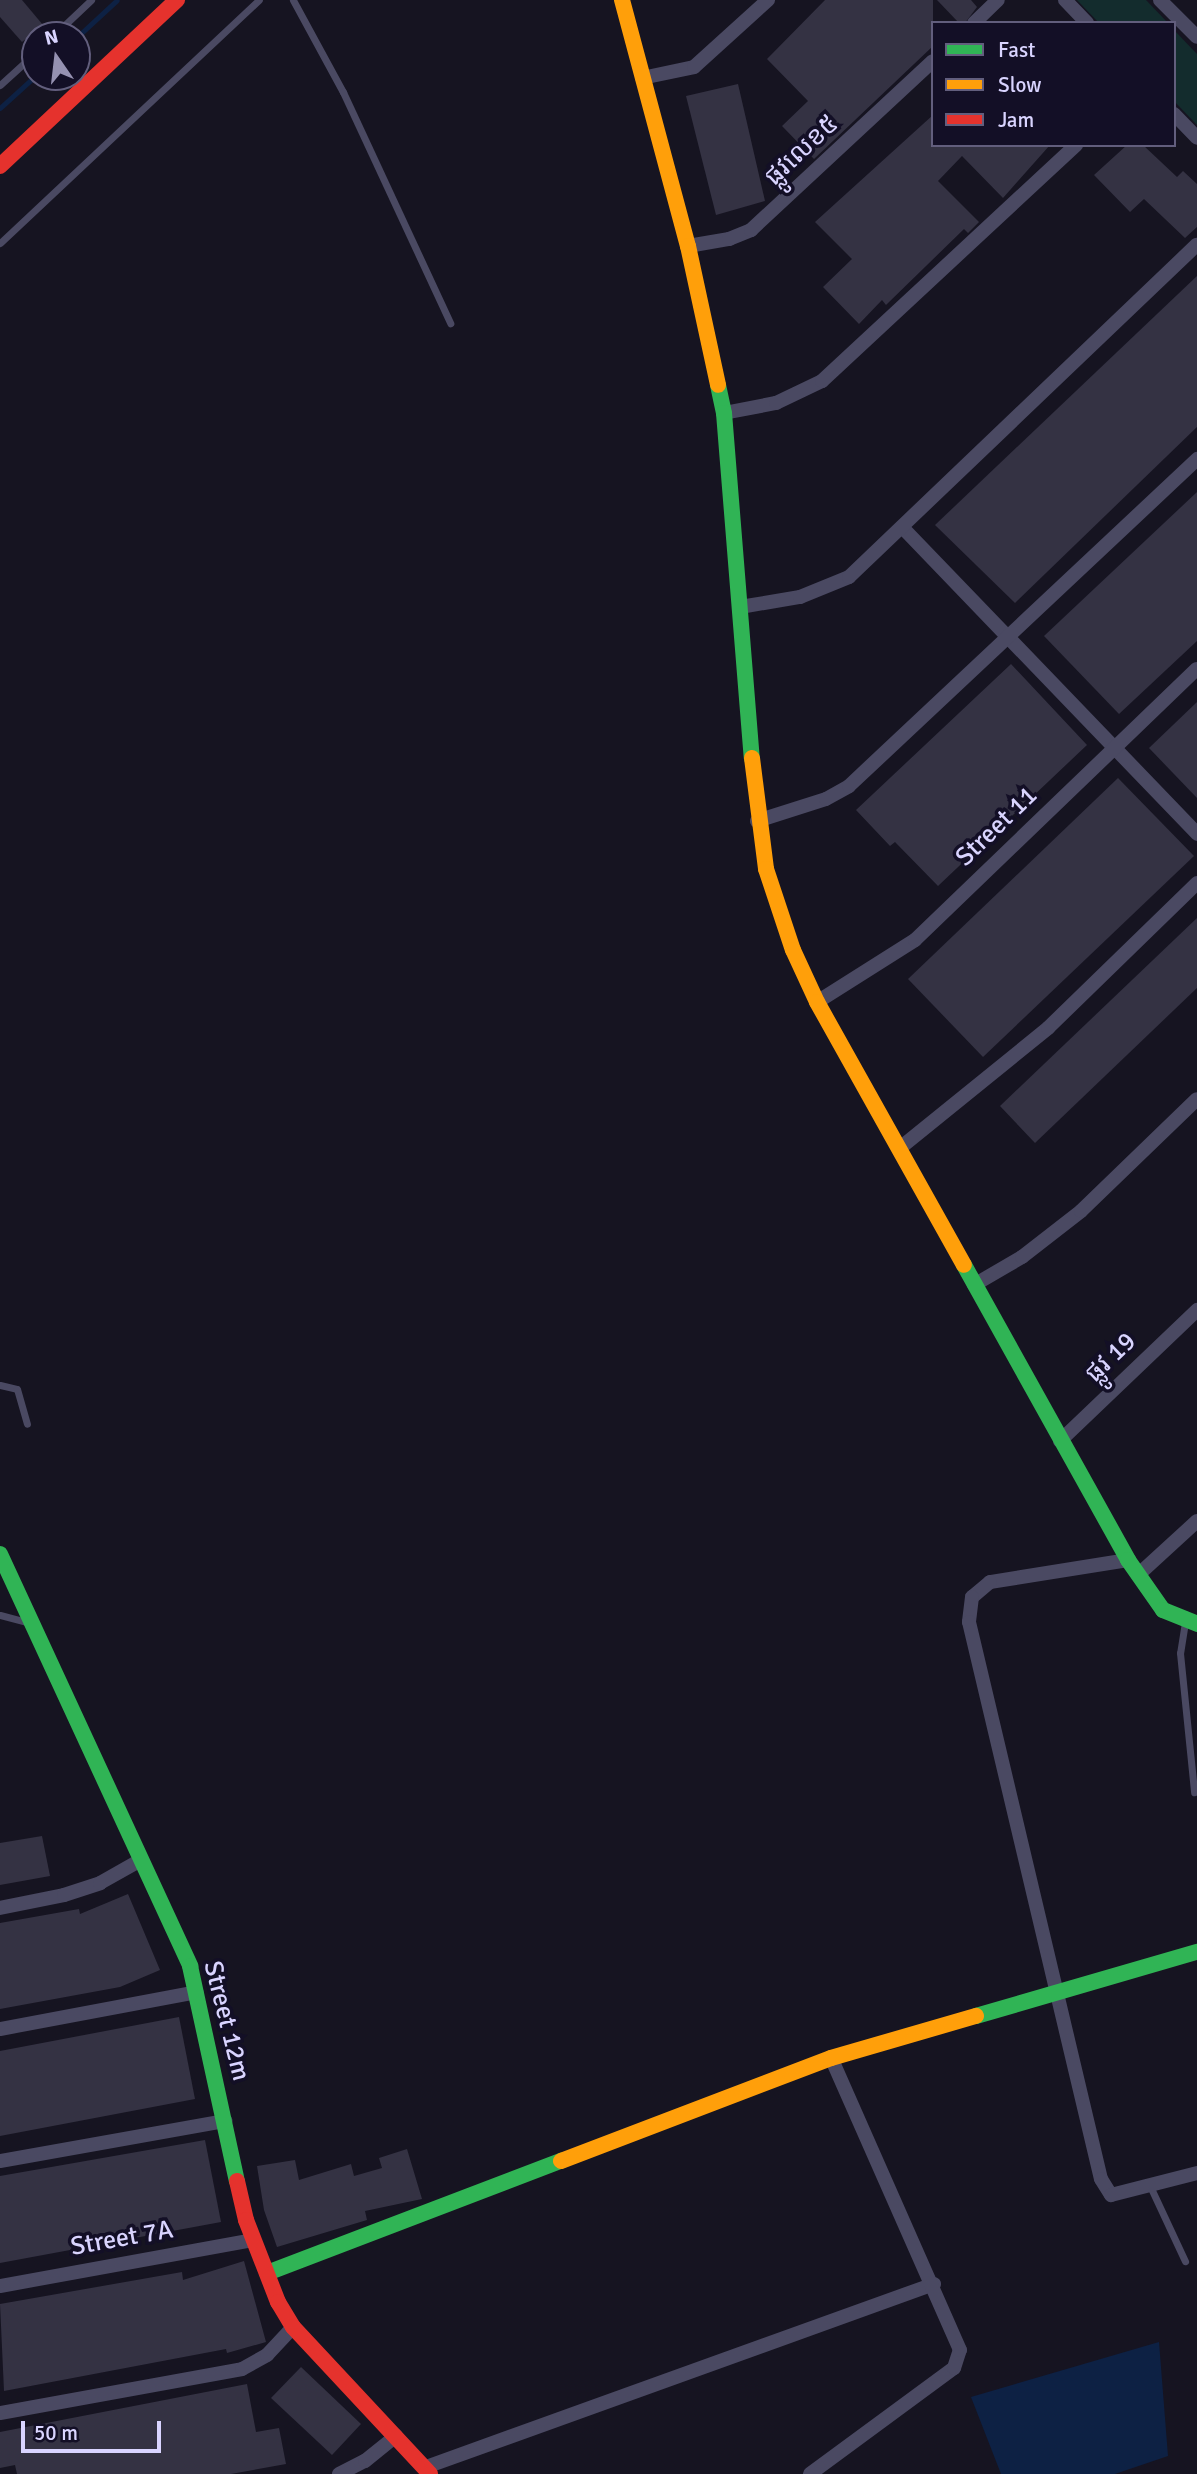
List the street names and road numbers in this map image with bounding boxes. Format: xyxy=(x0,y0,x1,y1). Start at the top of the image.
street label: ផ្លូវលេខ៥ xyxy=(759,109,845,193)
street label: Street 11 xyxy=(950,781,1044,873)
street label: ផ្លូវ 19 xyxy=(1079,1326,1143,1390)
street label: Street 12m xyxy=(196,1958,256,2084)
street label: Street 7A xyxy=(68,2215,176,2263)

